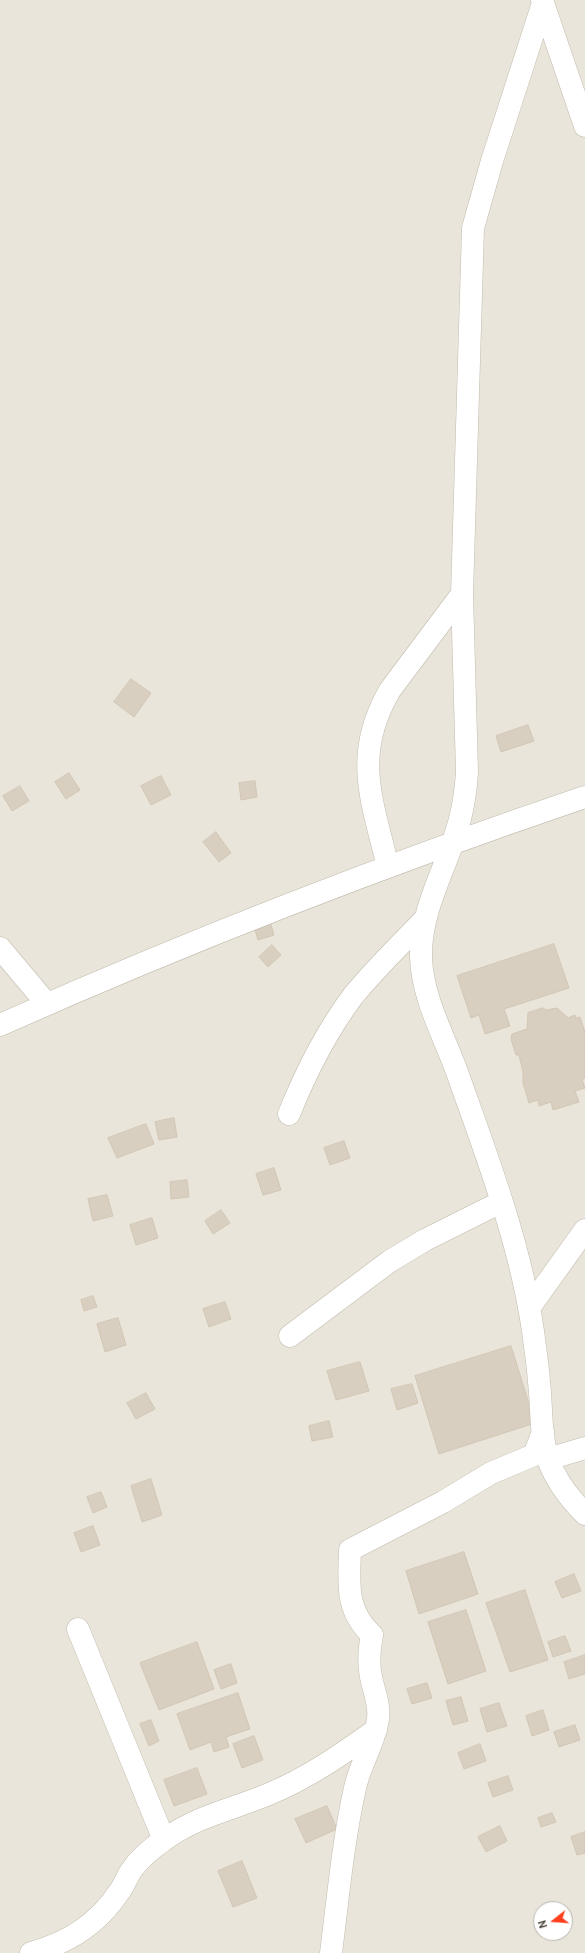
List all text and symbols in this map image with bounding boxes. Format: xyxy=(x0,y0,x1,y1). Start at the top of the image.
north arrow xyxy=(533,1901,573,1941)
text: N xyxy=(535,1918,550,1930)

